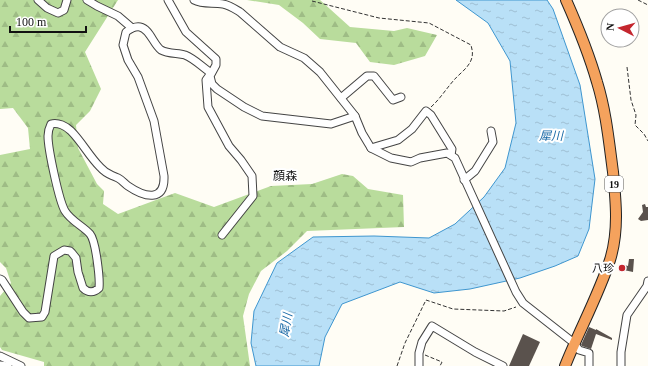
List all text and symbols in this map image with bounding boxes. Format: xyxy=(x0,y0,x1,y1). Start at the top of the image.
scale bar xyxy=(10,8,86,34)
north arrow xyxy=(600,8,640,48)
text: 100 m xyxy=(16,15,47,29)
text: N xyxy=(604,22,616,32)
water label: 犀川 xyxy=(539,129,565,143)
district label: 顔森 xyxy=(273,169,297,183)
road number: 19 xyxy=(605,176,623,192)
place label: 八珍 xyxy=(592,262,614,274)
marker: 八珍 xyxy=(617,263,627,273)
water label: 犀川 xyxy=(277,310,295,338)

